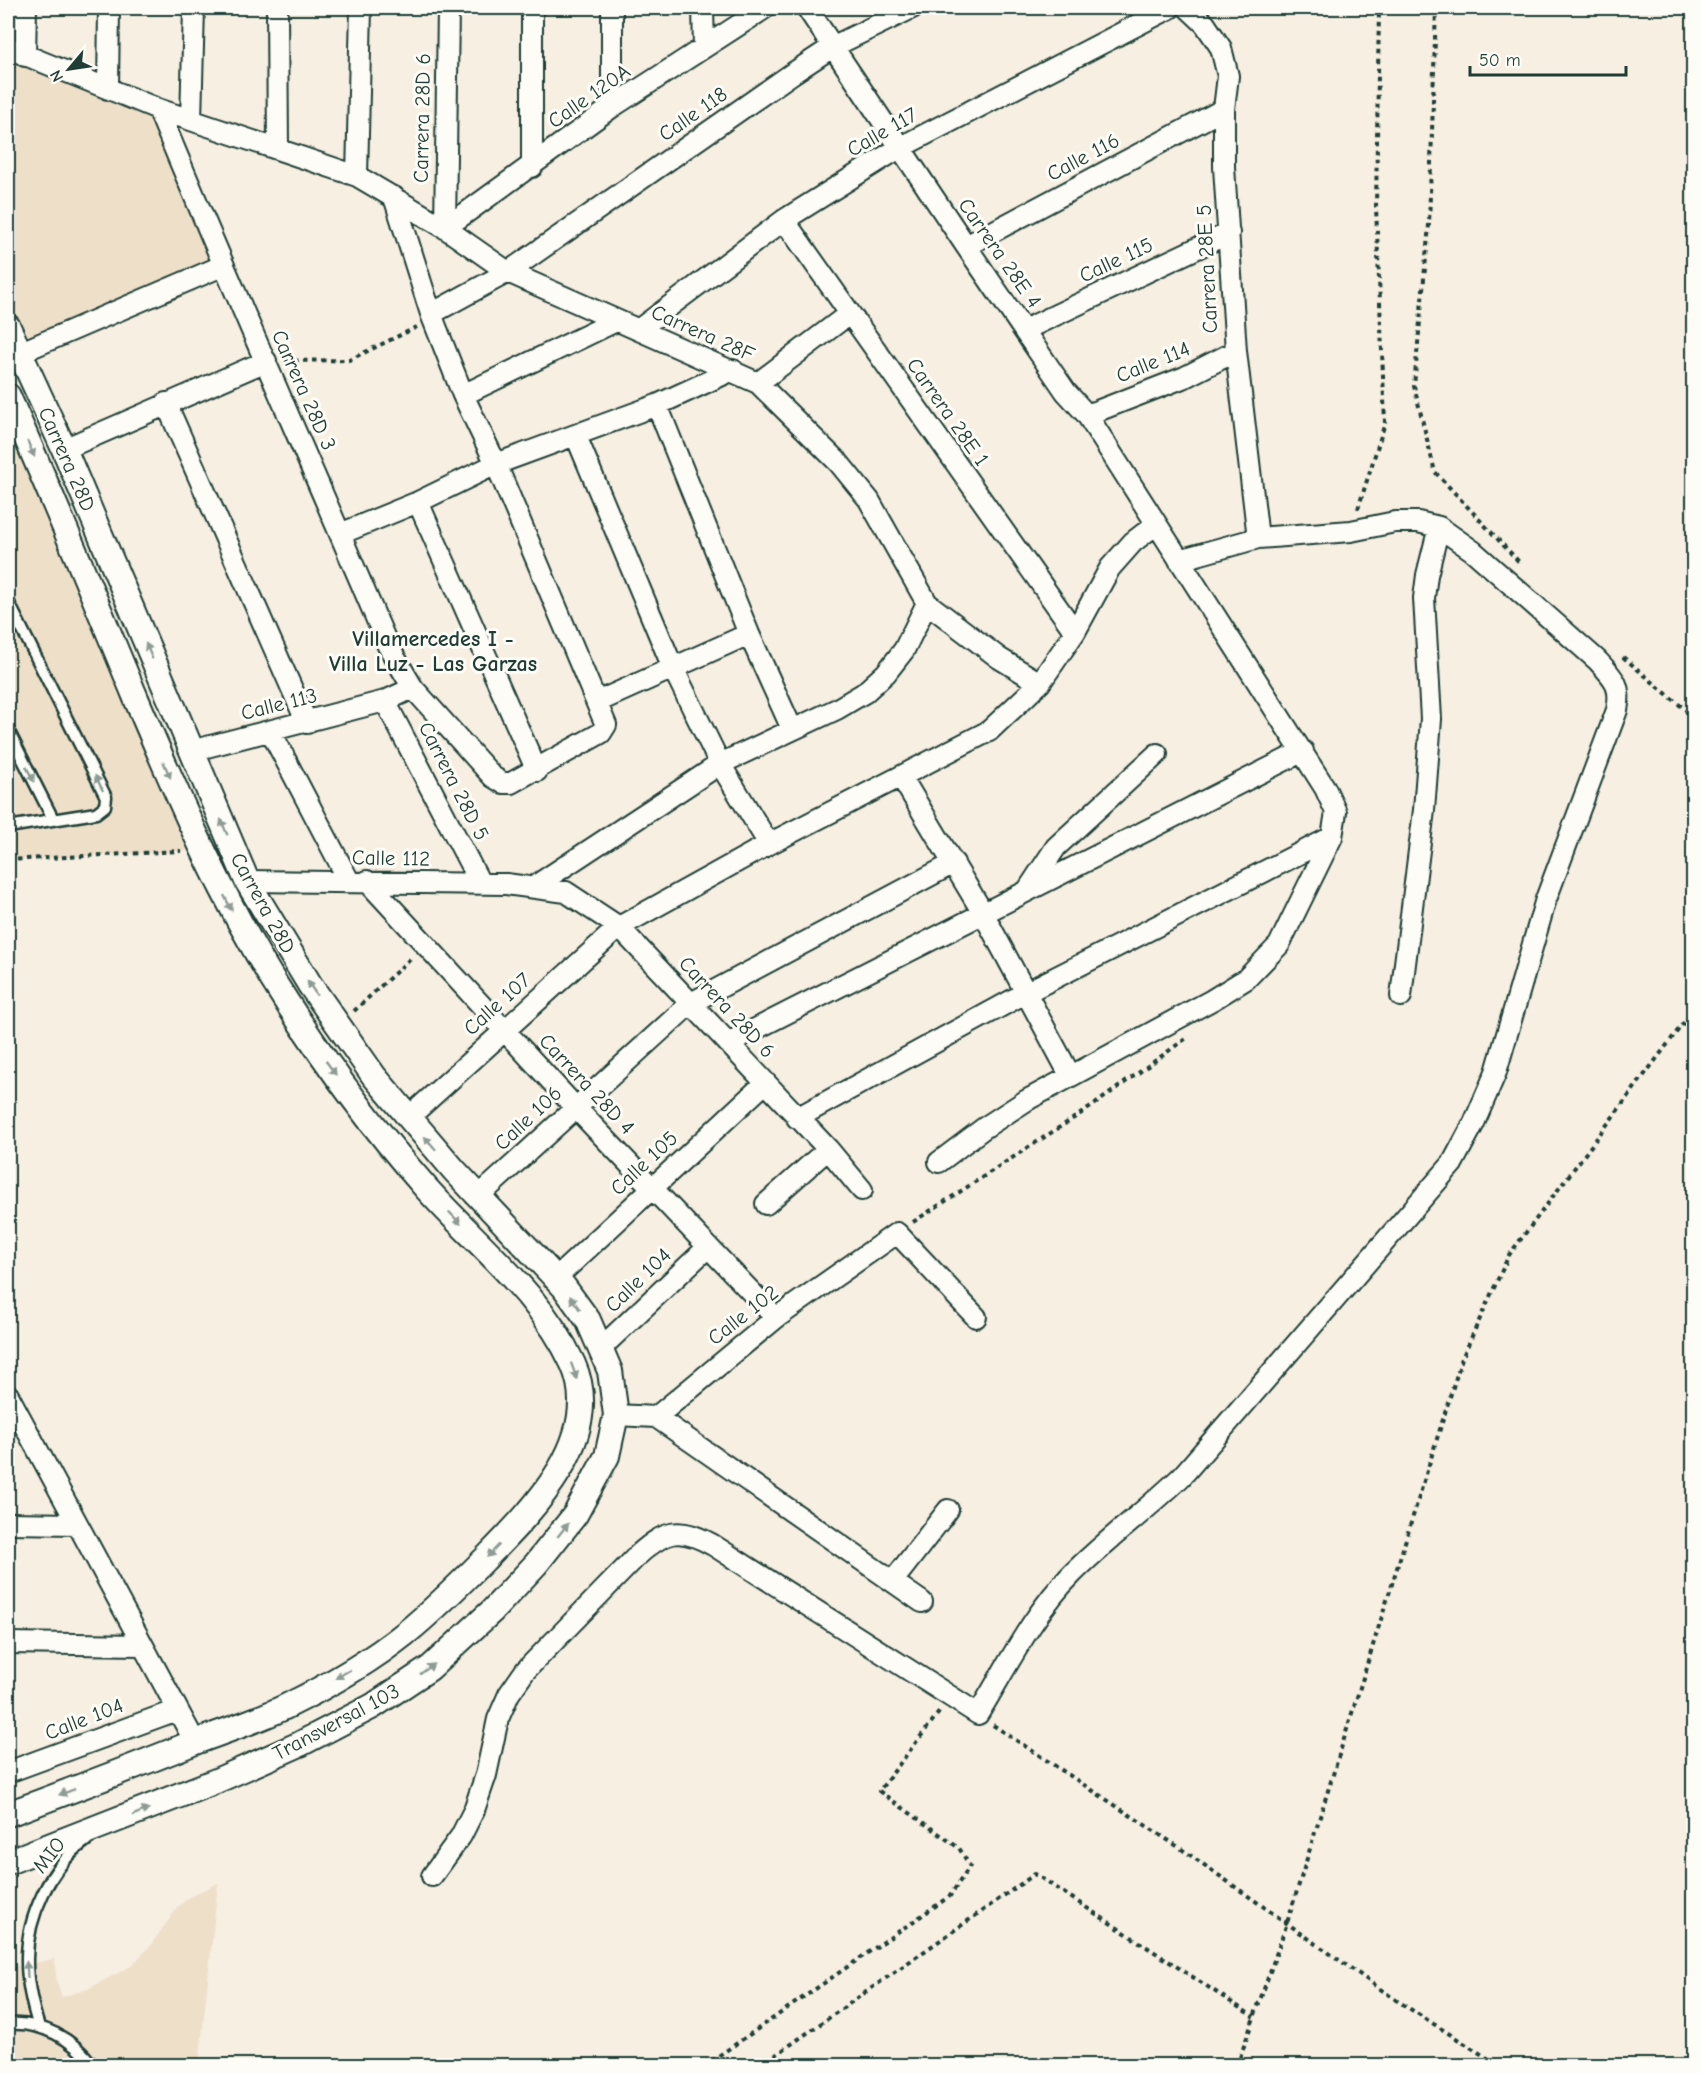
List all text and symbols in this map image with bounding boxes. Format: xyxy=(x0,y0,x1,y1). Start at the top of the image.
north arrow xyxy=(39,39,99,99)
scale bar xyxy=(1470,39,1626,77)
text: 50 m xyxy=(1479,50,1521,71)
street label: Carrera 28D 6 xyxy=(409,53,435,183)
street label: Calle 120A xyxy=(543,59,635,133)
text: N xyxy=(46,67,67,85)
street label: Calle 118 xyxy=(654,82,732,146)
street label: Calle 117 xyxy=(843,102,921,162)
street label: Calle 116 xyxy=(1043,128,1123,186)
street label: Carrera 28E 4 xyxy=(953,194,1047,312)
street label: Carrera 28E 5 xyxy=(1192,204,1222,334)
street label: Calle 115 xyxy=(1075,233,1157,287)
street label: Carrera 28F xyxy=(648,300,758,366)
street label: Carrera 28D 3 xyxy=(267,326,341,454)
street label: Calle 114 xyxy=(1113,336,1193,388)
street label: Carrera 28E 1 xyxy=(902,353,994,471)
street label: Carrera 28D xyxy=(33,403,101,515)
one-way arrow xyxy=(27,441,36,458)
district label: Villamercedes I - Villa Luz - Las Garzas xyxy=(329,626,537,677)
one-way arrow xyxy=(144,641,154,659)
street label: Calle 113 xyxy=(238,683,320,725)
street label: Carrera 28D 5 xyxy=(414,718,494,844)
one-way arrow xyxy=(163,761,172,779)
one-way arrow xyxy=(25,766,35,783)
one-way arrow xyxy=(94,775,103,792)
one-way arrow xyxy=(218,818,228,836)
street label: Calle 112 xyxy=(352,845,430,871)
street label: Carrera 28D xyxy=(226,848,300,958)
one-way arrow xyxy=(223,895,233,912)
street label: Carrera 28D 6 xyxy=(674,951,780,1063)
street label: Calle 107 xyxy=(459,968,535,1040)
one-way arrow xyxy=(307,980,318,996)
street label: Carrera 28D 4 xyxy=(534,1029,640,1139)
one-way arrow xyxy=(325,1059,337,1075)
street label: Calle 106 xyxy=(489,1081,567,1155)
street label: Calle 105 xyxy=(605,1126,683,1200)
one-way arrow xyxy=(424,1136,437,1151)
one-way arrow xyxy=(448,1211,462,1226)
street label: Calle 104 xyxy=(600,1243,676,1317)
street label: Calle 102 xyxy=(703,1280,783,1350)
one-way arrow xyxy=(569,1295,581,1311)
one-way arrow xyxy=(570,1362,580,1380)
one-way arrow xyxy=(557,1522,570,1538)
one-way arrow xyxy=(485,1544,500,1558)
one-way arrow xyxy=(419,1663,435,1675)
one-way arrow xyxy=(334,1669,351,1679)
street label: Transversal 103 xyxy=(268,1679,404,1765)
street label: Calle 104 xyxy=(42,1693,126,1745)
one-way arrow xyxy=(58,1788,76,1798)
one-way arrow xyxy=(132,1806,150,1816)
street label: MIO xyxy=(28,1832,70,1878)
one-way arrow xyxy=(23,1960,32,1979)

